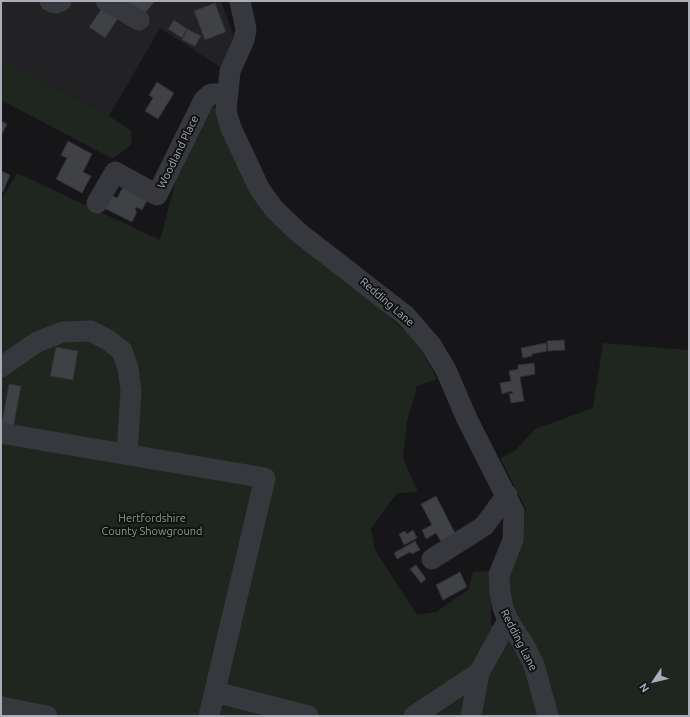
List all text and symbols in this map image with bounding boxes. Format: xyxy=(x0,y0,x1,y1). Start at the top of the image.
street label: Woodland Place xyxy=(155,113,201,191)
street label: Redding Lane xyxy=(357,275,417,329)
park label: Hertfordshire County Showground xyxy=(102,511,202,537)
street label: Redding Lane xyxy=(498,607,540,673)
north arrow xyxy=(634,661,674,701)
text: N xyxy=(637,681,651,695)

